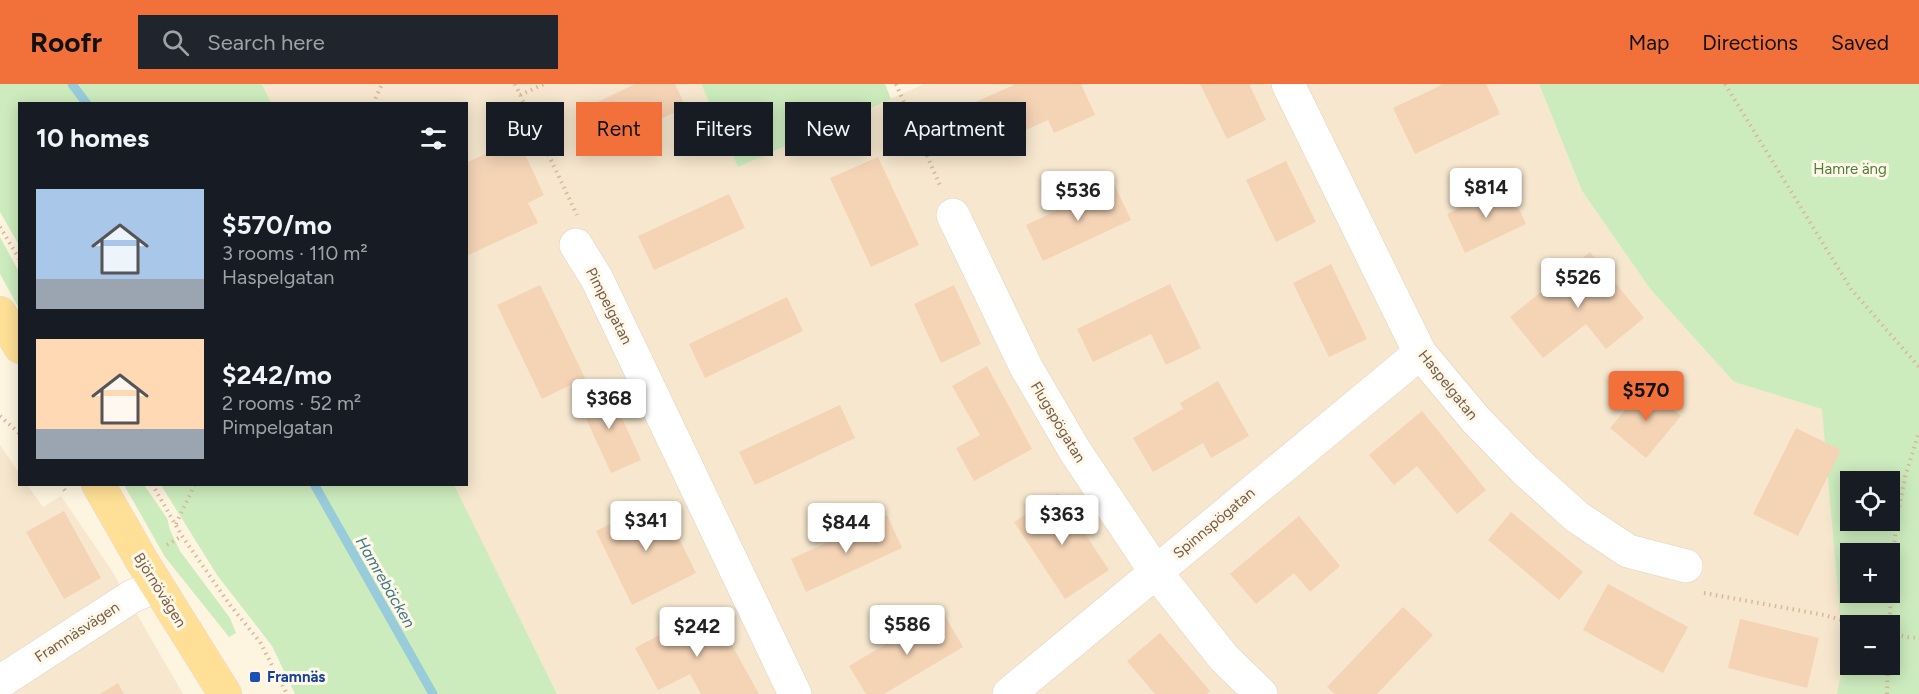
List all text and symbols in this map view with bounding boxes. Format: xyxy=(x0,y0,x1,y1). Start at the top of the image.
search box xyxy=(138,15,558,69)
text: Roofr xyxy=(30,25,102,59)
icon: search xyxy=(159,26,192,59)
text: Search here xyxy=(207,29,325,56)
text: Map xyxy=(1628,30,1669,55)
text: Directions xyxy=(1702,30,1798,55)
text: Saved xyxy=(1831,30,1889,55)
chip: Buy xyxy=(486,102,564,156)
chip: Rent xyxy=(576,102,662,156)
chip: Filters xyxy=(674,102,773,156)
chip: New xyxy=(785,102,871,156)
chip: Apartment xyxy=(883,102,1026,156)
text: 10 homes xyxy=(36,122,149,154)
icon: filters xyxy=(417,122,450,155)
park label: Hamre äng xyxy=(1813,160,1887,178)
pin: $814 xyxy=(1450,168,1522,219)
pin: $536 xyxy=(1042,171,1114,222)
text: $814 xyxy=(1464,175,1508,199)
text: $536 xyxy=(1055,178,1101,202)
text: $570/mo xyxy=(222,209,332,241)
icon: home xyxy=(84,213,156,285)
text: 3 rooms · 110 m² xyxy=(222,241,368,265)
pin: $526 xyxy=(1542,258,1614,309)
text: Haspelgatan xyxy=(222,265,335,289)
street label: Pimpelgatan xyxy=(582,265,636,347)
text: $526 xyxy=(1555,265,1601,289)
street label: Haspelgatan xyxy=(1414,347,1482,423)
text: $242/mo xyxy=(222,359,332,391)
icon: home xyxy=(84,363,156,435)
pin: $570 xyxy=(1610,371,1682,422)
street label: Flugspögatan xyxy=(1027,378,1089,466)
text: $570 xyxy=(1623,378,1669,402)
pin: $368 xyxy=(573,379,645,430)
text: $368 xyxy=(586,386,632,410)
text: 2 rooms · 52 m² xyxy=(222,391,361,415)
text: Pimpelgatan xyxy=(222,415,333,439)
map controls xyxy=(1840,471,1900,675)
button: locate xyxy=(1840,471,1900,531)
street label: Spinnspögatan xyxy=(1170,484,1258,562)
pin: $363 xyxy=(1026,495,1098,546)
pin: $341 xyxy=(610,501,682,552)
text: $363 xyxy=(1040,502,1084,526)
pin: $844 xyxy=(810,503,882,554)
text: $341 xyxy=(624,508,668,532)
text: $844 xyxy=(822,510,870,534)
water label: Hamrebäcken xyxy=(352,533,419,631)
button: + xyxy=(1840,543,1900,603)
street label: Björnövägen xyxy=(130,549,190,631)
street label: Framnäsvägen xyxy=(31,598,123,666)
pin: $586 xyxy=(871,605,943,656)
pin: $242 xyxy=(661,607,733,658)
text: $586 xyxy=(884,612,930,636)
text: $242 xyxy=(674,614,720,638)
button: − xyxy=(1840,615,1900,675)
place label: Framnäs xyxy=(267,668,325,686)
marker: Framnäs xyxy=(248,670,262,684)

